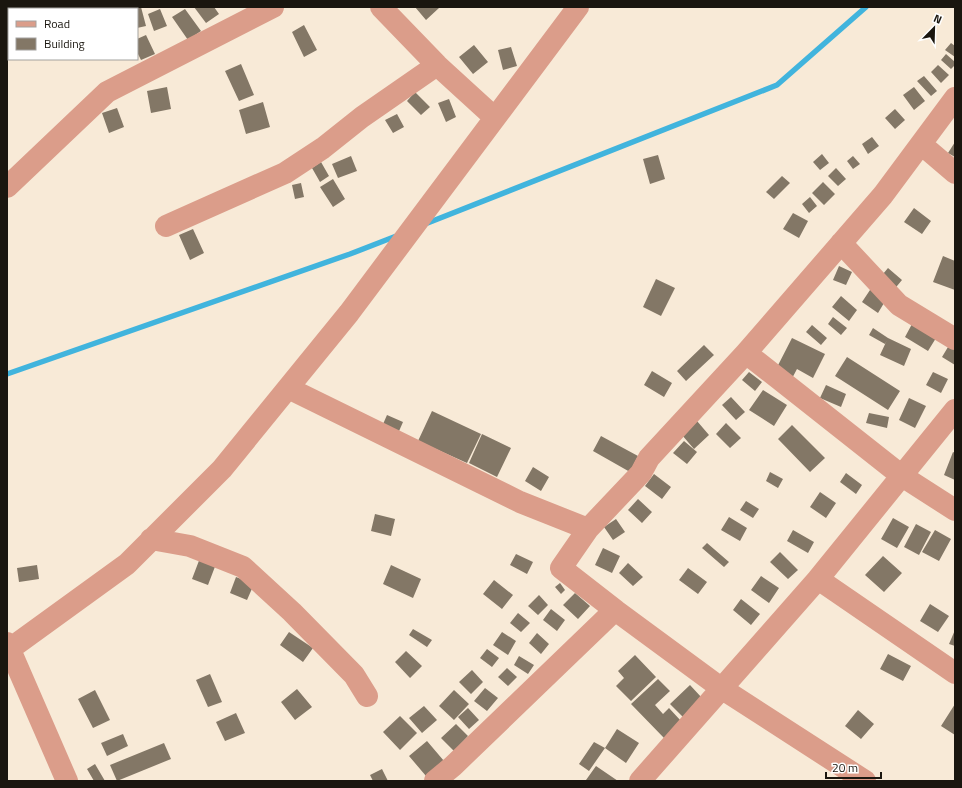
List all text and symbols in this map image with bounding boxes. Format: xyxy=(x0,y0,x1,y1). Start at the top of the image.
legend xyxy=(8,8,138,60)
north arrow xyxy=(914,8,954,48)
text: N xyxy=(931,10,945,28)
text: Road xyxy=(44,14,70,33)
text: Building xyxy=(44,34,85,53)
scale bar xyxy=(826,754,881,780)
text: 20 m xyxy=(832,758,858,777)

